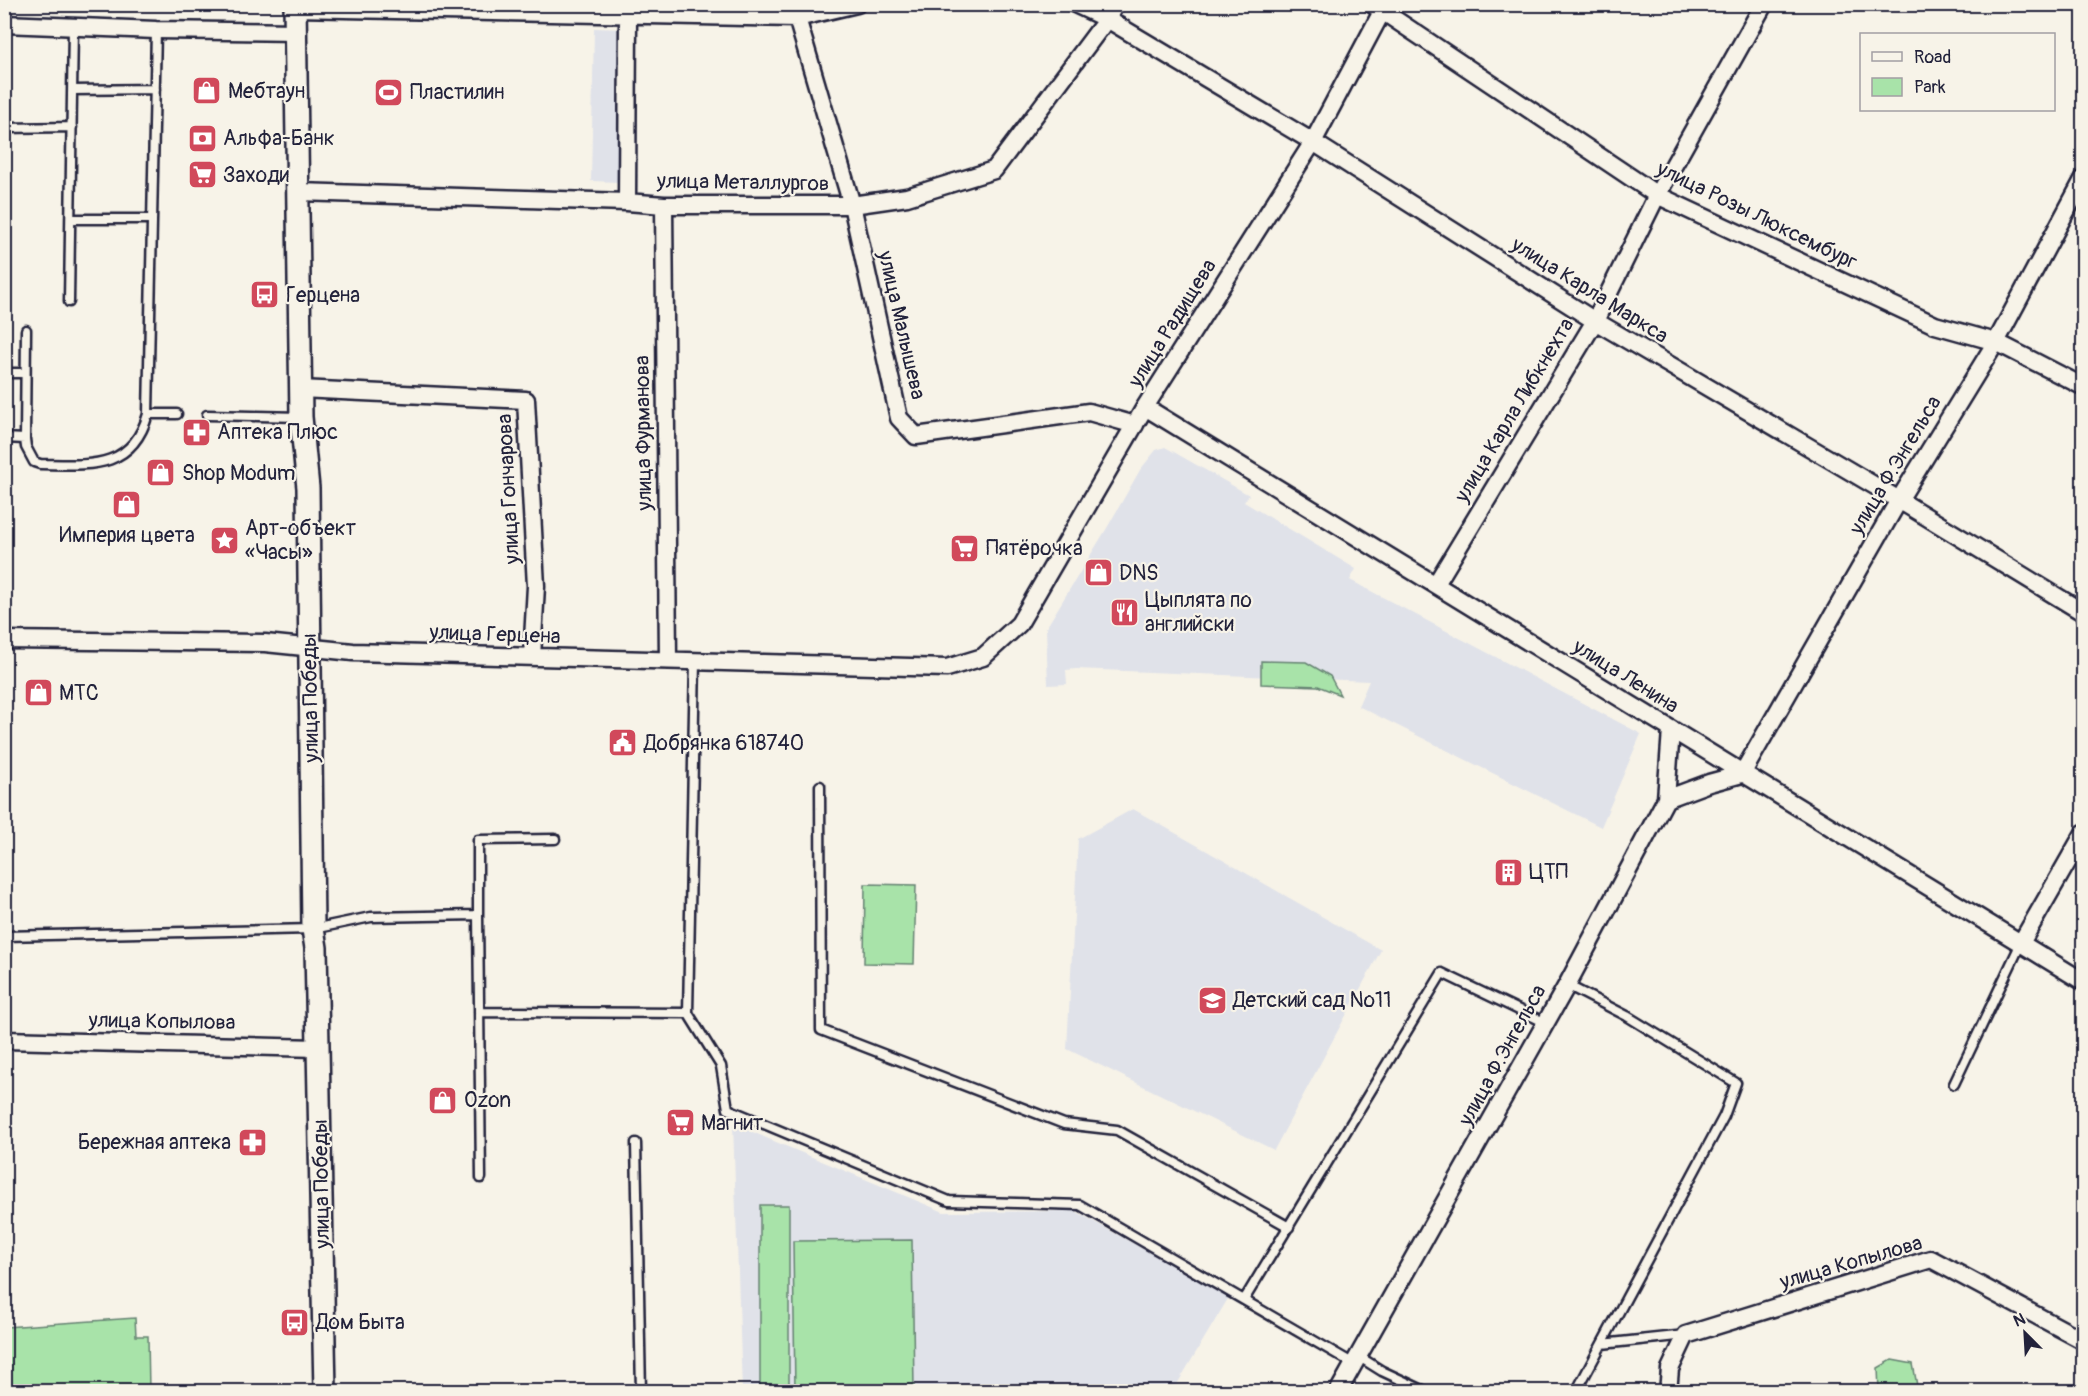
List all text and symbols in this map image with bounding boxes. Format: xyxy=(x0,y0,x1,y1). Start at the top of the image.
legend xyxy=(1860,33,2055,111)
text: Road xyxy=(1914,46,1951,69)
shop icon: Мебтаун xyxy=(191,75,223,107)
sports icon: Пластилин xyxy=(373,76,405,108)
text: Park xyxy=(1914,76,1946,99)
place label: Мебтаун xyxy=(228,78,305,105)
place label: Пластилин xyxy=(410,79,504,106)
bank icon: Альфа-Банк xyxy=(186,122,218,154)
place label: Альфа-Банк xyxy=(223,125,335,152)
street label: улица Розы Люксембург xyxy=(1651,155,1861,276)
supermarket icon: Заходи xyxy=(186,159,218,191)
place label: Заходи xyxy=(223,162,289,189)
street label: улица Металлургов xyxy=(656,167,829,198)
street label: улица Карла Маркса xyxy=(1505,231,1673,350)
street label: улица Малышева xyxy=(871,247,932,402)
street label: улица Радищева xyxy=(1122,254,1223,393)
bus stop icon: Герцена xyxy=(249,279,281,311)
place label: Герцена xyxy=(286,282,360,309)
street label: улица Карла Либкнехта xyxy=(1448,313,1580,508)
street label: улица Фурманова xyxy=(629,355,658,512)
street label: улица Ф.Энгельса xyxy=(1843,391,1947,540)
street label: улица Гончарова xyxy=(491,413,526,566)
pharmacy icon: Аптека Плюс xyxy=(180,416,212,448)
place label: Аптека Плюс xyxy=(217,419,338,446)
shop icon: Shop Modum xyxy=(145,457,177,489)
place label: Shop Modum xyxy=(182,460,295,487)
shop icon: Империя цвета xyxy=(111,488,143,520)
place label: Арт-объект «Часы» xyxy=(245,515,357,566)
place label: Империя цвета xyxy=(59,522,195,549)
place icon: Арт-объект «Часы» xyxy=(208,524,240,556)
supermarket icon: Пятёрочка xyxy=(949,532,981,564)
place label: Пятёрочка xyxy=(986,535,1083,562)
shop icon: DNS xyxy=(1082,557,1114,589)
place label: DNS xyxy=(1119,560,1159,587)
place label: Цыплята по английски xyxy=(1145,587,1252,638)
restaurant icon: Цыплята по английски xyxy=(1108,596,1140,628)
street label: улица Герцена xyxy=(428,619,561,650)
street label: улица Победы xyxy=(296,633,325,764)
street label: улица Ленина xyxy=(1567,633,1684,720)
shop icon: МТС xyxy=(22,677,54,709)
place label: МТС xyxy=(59,680,99,707)
public building icon: Добрянка 618740 xyxy=(607,727,639,759)
place label: Добрянка 618740 xyxy=(643,730,804,757)
building icon: ЦТП xyxy=(1492,856,1524,888)
place label: ЦТП xyxy=(1529,859,1568,886)
street label: улица Ф.Энгельса xyxy=(1452,980,1552,1131)
school or university icon: Детский сад №11 xyxy=(1196,984,1228,1016)
place label: Детский сад №11 xyxy=(1232,987,1391,1014)
street label: улица Копылова xyxy=(87,1007,236,1036)
shop icon: Ozon xyxy=(427,1084,459,1116)
place label: Ozon xyxy=(464,1087,511,1114)
supermarket icon: Магнит xyxy=(664,1107,696,1139)
place label: Магнит xyxy=(701,1110,764,1137)
street label: улица Победы xyxy=(307,1119,336,1250)
pharmacy icon: Бережная аптека xyxy=(236,1126,268,1158)
place label: Бережная аптека xyxy=(78,1129,231,1156)
street label: улица Копылова xyxy=(1776,1229,1925,1296)
north arrow xyxy=(1995,1303,2055,1363)
bus stop icon: Дом Быта xyxy=(279,1306,311,1338)
place label: Дом Быта xyxy=(315,1309,405,1336)
text: N xyxy=(2010,1309,2028,1332)

